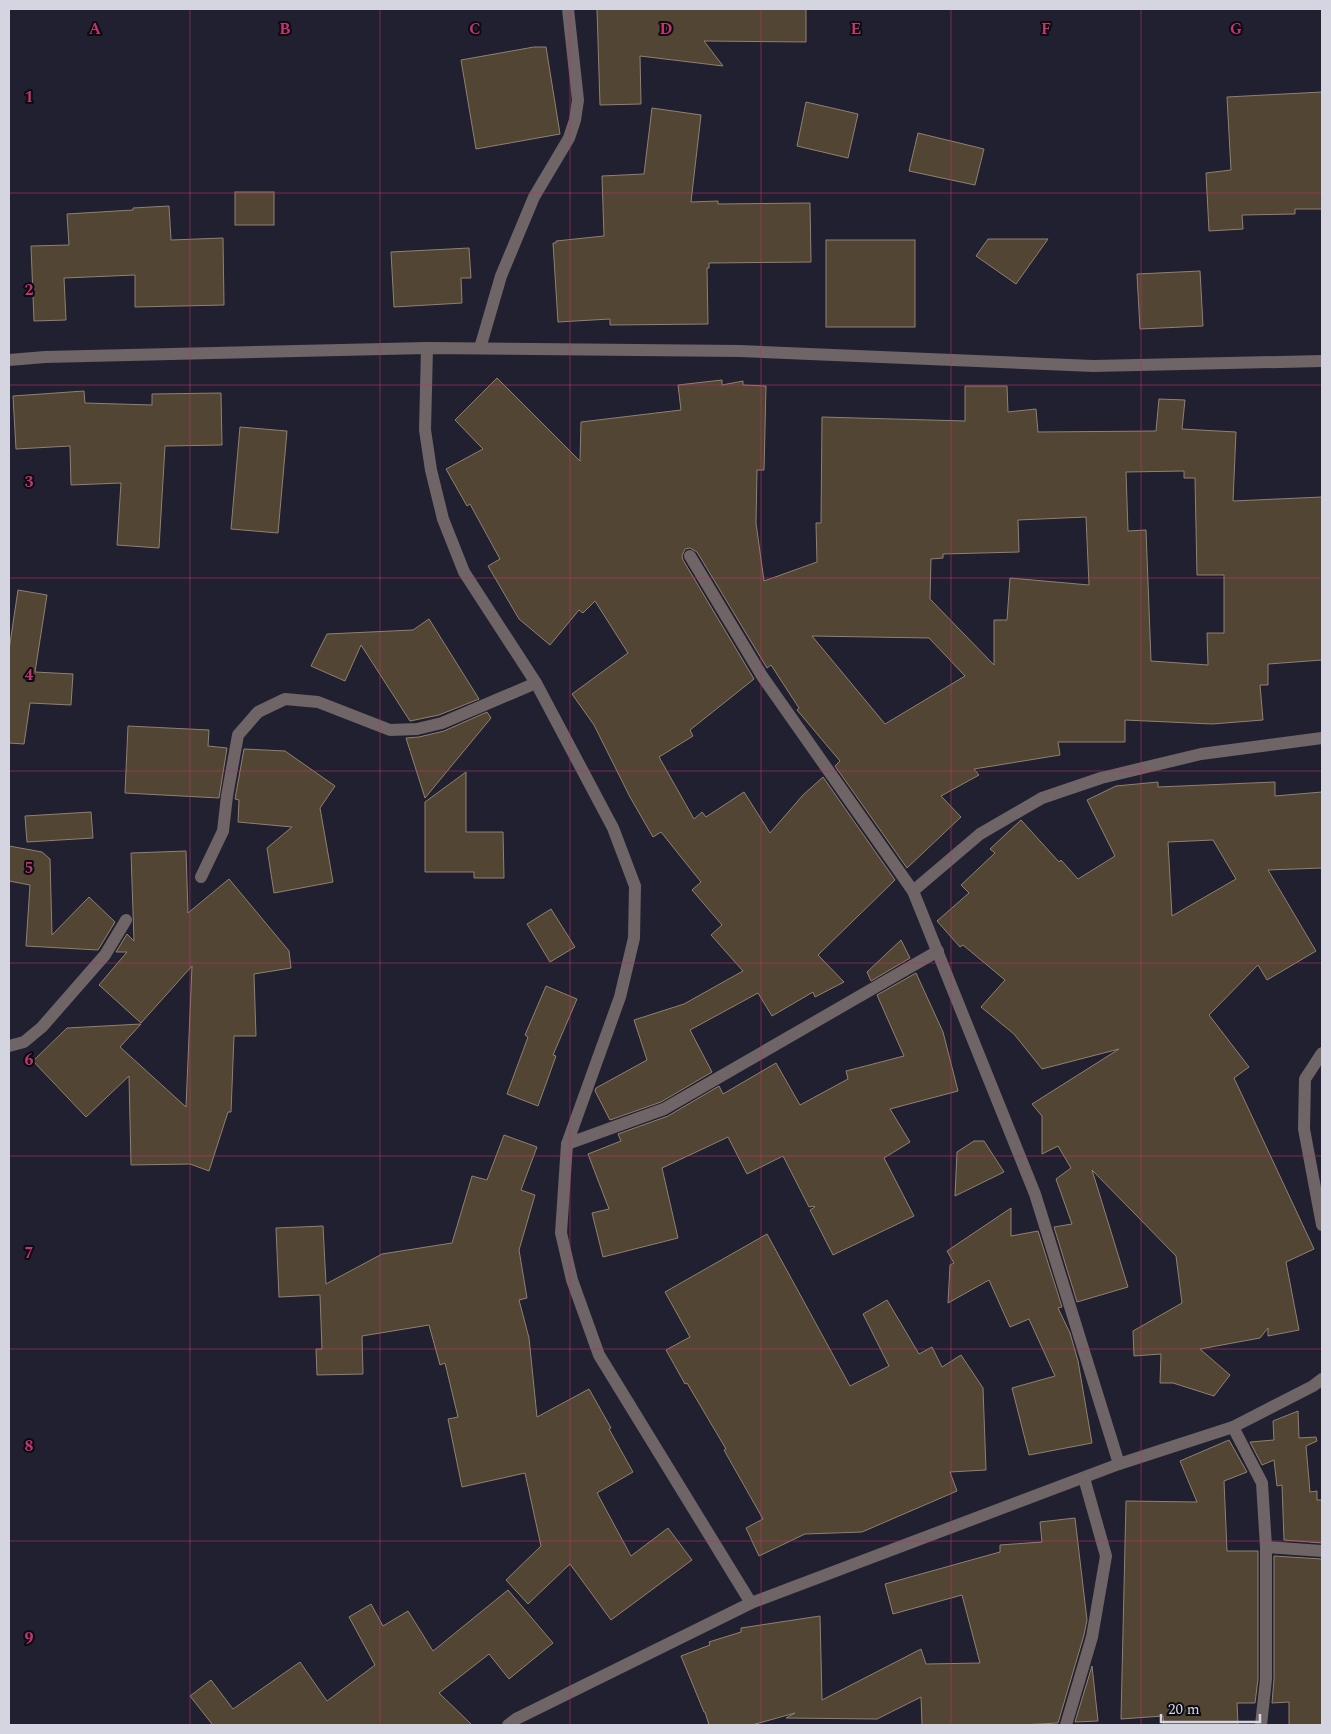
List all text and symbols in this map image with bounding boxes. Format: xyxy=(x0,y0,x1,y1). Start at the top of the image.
text: A xyxy=(89,17,102,41)
text: B xyxy=(279,17,291,41)
text: C xyxy=(469,17,481,41)
text: D xyxy=(660,17,673,41)
text: E xyxy=(851,17,861,41)
text: F xyxy=(1041,17,1051,41)
text: G xyxy=(1230,17,1242,41)
text: 1 xyxy=(25,85,33,109)
text: 2 xyxy=(25,278,34,302)
text: 3 xyxy=(25,470,34,494)
text: 4 xyxy=(25,663,34,687)
text: 5 xyxy=(25,856,33,880)
text: 6 xyxy=(25,1048,34,1072)
text: 7 xyxy=(25,1241,34,1265)
text: 8 xyxy=(25,1434,34,1458)
text: 9 xyxy=(25,1626,34,1650)
scale bar xyxy=(1161,1692,1260,1724)
text: 20 m xyxy=(1168,1698,1200,1721)

